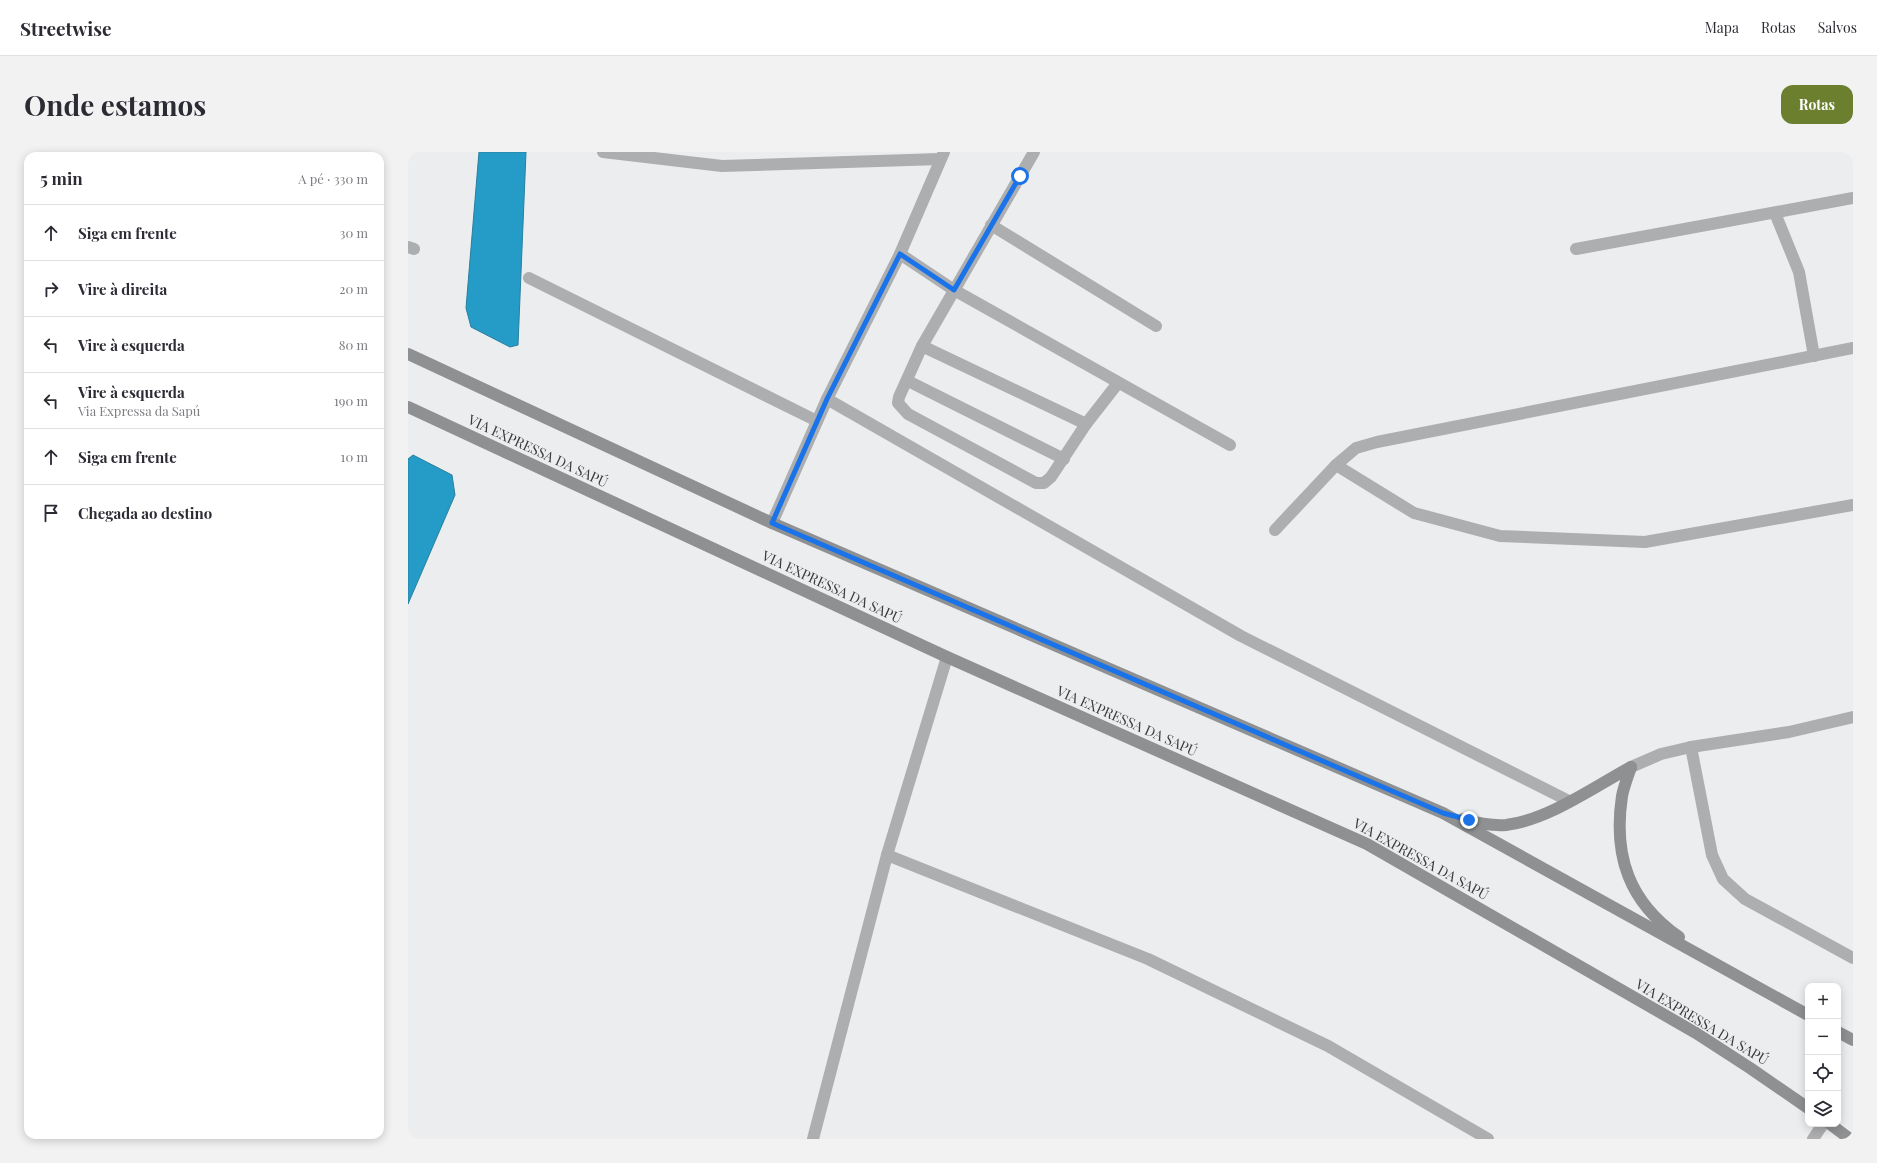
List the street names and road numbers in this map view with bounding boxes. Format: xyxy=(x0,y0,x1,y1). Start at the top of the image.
street label: VIA EXPRESSA DA SAPÚ xyxy=(464,409,612,492)
street label: VIA EXPRESSA DA SAPÚ xyxy=(758,545,906,628)
street label: VIA EXPRESSA DA SAPÚ xyxy=(1053,680,1201,760)
street label: VIA EXPRESSA DA SAPÚ xyxy=(1349,813,1493,904)
street label: VIA EXPRESSA DA SAPÚ xyxy=(1631,974,1773,1069)

